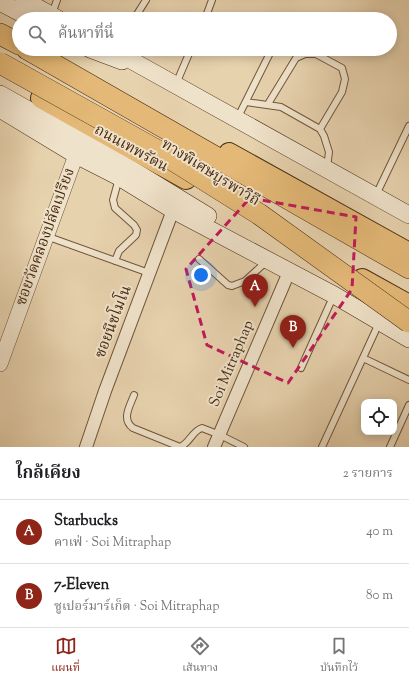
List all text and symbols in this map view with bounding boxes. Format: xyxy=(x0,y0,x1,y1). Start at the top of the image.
search box xyxy=(12,12,397,56)
icon: search xyxy=(26,23,48,45)
text: ค้นหาที่นี่ xyxy=(58,24,114,45)
street label: ถนนเทพรัตน xyxy=(90,120,172,178)
street label: ทางพิเศษบูรพาวิถี xyxy=(157,134,263,212)
street label: ซอยวัดคลองปลัดเปรียง xyxy=(11,165,81,309)
your location xyxy=(191,265,211,285)
pin: A xyxy=(242,274,268,307)
street label: ซอยนีชโมโน xyxy=(89,282,138,361)
pin: B xyxy=(280,315,306,348)
street label: Soi Mitraphap xyxy=(204,317,260,411)
map controls xyxy=(361,399,397,435)
button: locate xyxy=(361,399,397,435)
text: ใกล้เคียง xyxy=(16,462,81,486)
text: 2 รายการ xyxy=(343,465,393,483)
text: Starbucks xyxy=(54,511,118,532)
text: A xyxy=(24,523,34,541)
text: 40 m xyxy=(366,523,393,541)
text: คาเฟ่ · Soi Mitraphap xyxy=(54,534,171,552)
text: 7-Eleven xyxy=(54,575,109,596)
text: B xyxy=(25,587,33,605)
text: 80 m xyxy=(366,587,393,605)
text: ซูเปอร์มาร์เก็ต · Soi Mitraphap xyxy=(54,598,219,616)
tab: แผนที่ xyxy=(51,635,80,677)
tab: เส้นทาง xyxy=(182,635,218,677)
tab: บันทึกไว้ xyxy=(320,635,358,677)

